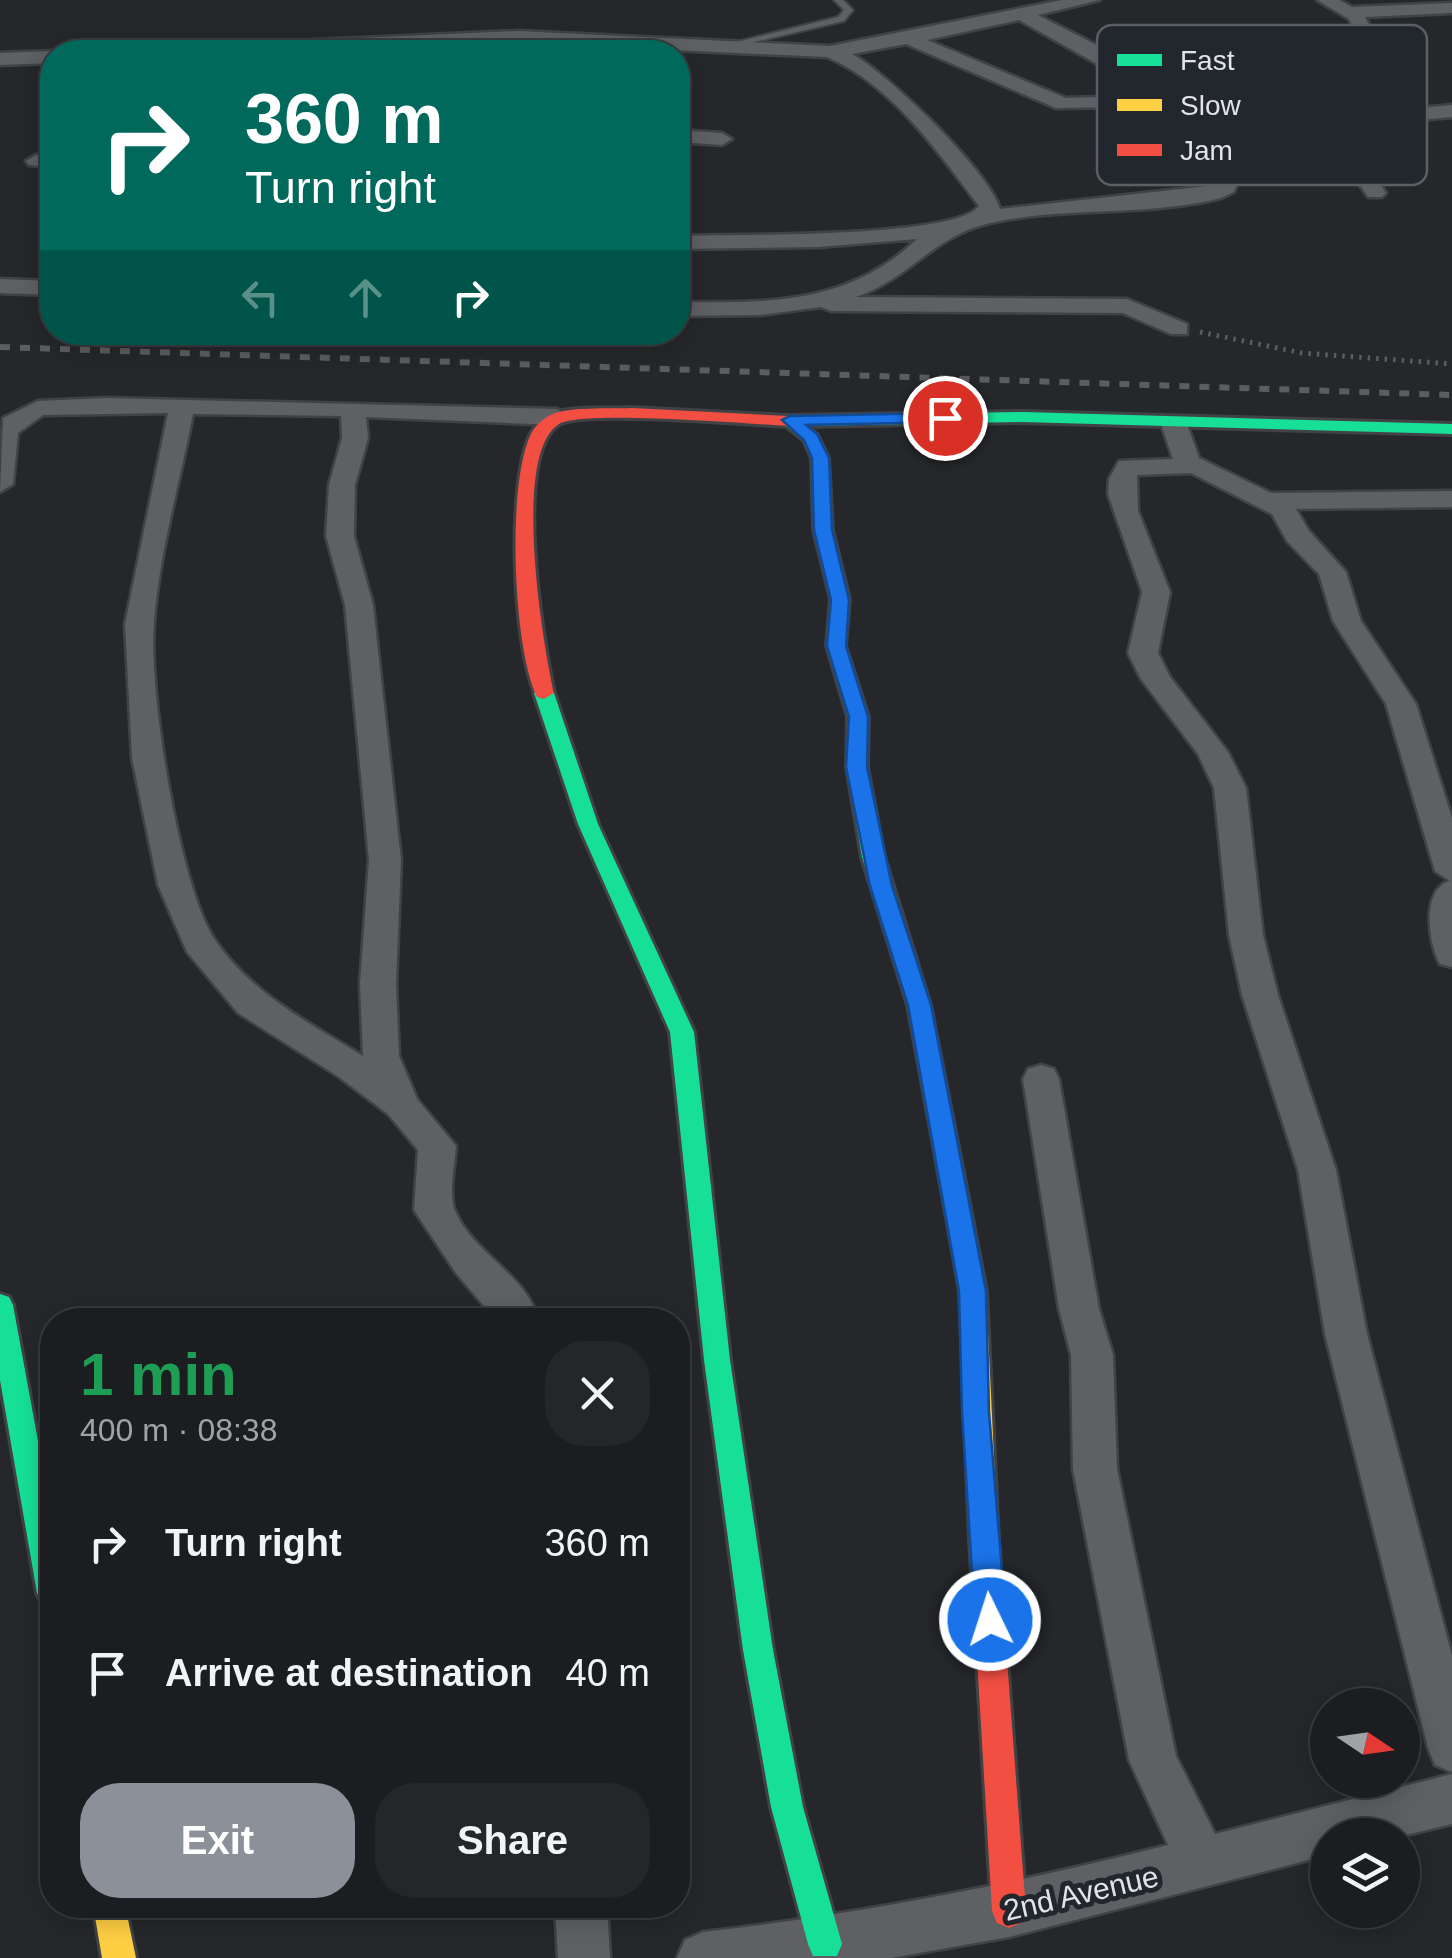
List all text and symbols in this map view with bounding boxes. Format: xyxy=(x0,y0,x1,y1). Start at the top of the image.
legend xyxy=(1097,25,1427,185)
text: Fast xyxy=(1180,45,1235,76)
icon: right xyxy=(80,80,210,210)
text: 360 m xyxy=(245,80,443,158)
text: Slow xyxy=(1180,90,1241,121)
text: Jam xyxy=(1180,135,1233,166)
text: Turn right xyxy=(245,162,436,213)
icon: left xyxy=(233,270,288,325)
icon: ahead xyxy=(338,270,393,325)
icon: right xyxy=(443,270,498,325)
pin xyxy=(903,376,988,461)
icon: arrive xyxy=(918,391,973,446)
text: 1 min xyxy=(80,1341,237,1408)
button: close xyxy=(545,1341,650,1446)
text: 400 m · 08:38 xyxy=(80,1412,277,1448)
icon: right xyxy=(80,1516,135,1571)
text: Turn right xyxy=(165,1522,342,1564)
text: 360 m xyxy=(544,1522,650,1564)
position arrow xyxy=(938,1568,1042,1672)
icon: arrive xyxy=(80,1646,135,1701)
text: Arrive at destination xyxy=(165,1652,532,1694)
text: 40 m xyxy=(566,1652,650,1694)
north arrow xyxy=(1310,1688,1420,1798)
map controls xyxy=(1310,1688,1420,1928)
button: Exit xyxy=(80,1783,355,1898)
button: Share xyxy=(375,1783,650,1898)
button: layers xyxy=(1310,1818,1420,1928)
street label: 2nd Avenue xyxy=(1000,1859,1162,1927)

